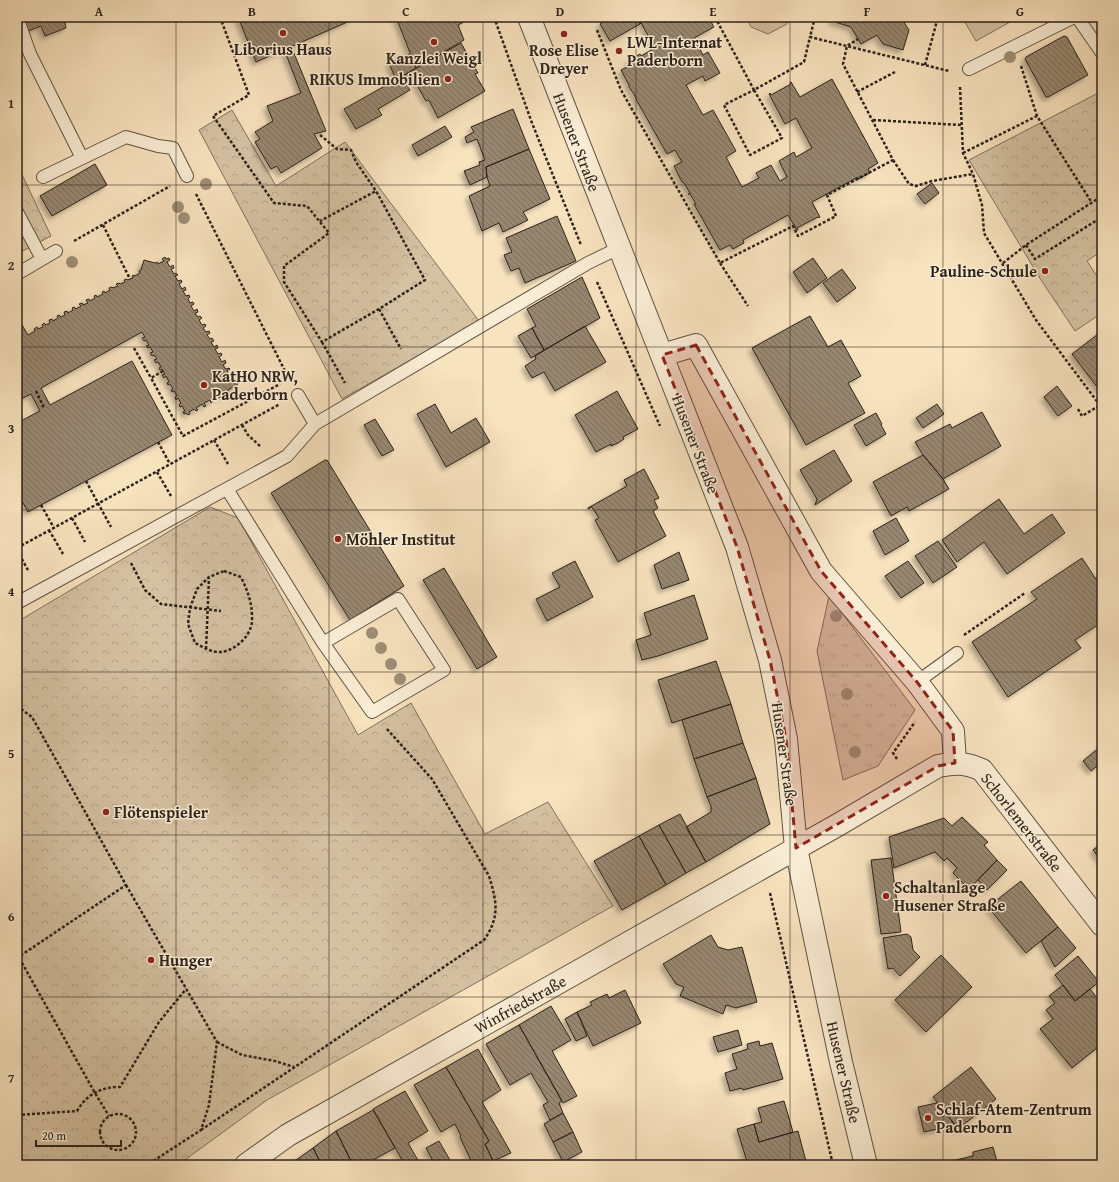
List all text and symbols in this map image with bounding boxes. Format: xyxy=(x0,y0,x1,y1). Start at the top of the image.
text: A xyxy=(95,2,104,21)
text: B xyxy=(248,2,256,21)
text: C xyxy=(402,2,410,21)
text: D xyxy=(556,2,564,21)
text: E xyxy=(710,2,717,21)
text: F xyxy=(864,2,871,21)
text: G xyxy=(1016,2,1024,21)
marker: Liborius Haus xyxy=(278,28,288,38)
marker: Rose Elise Dreyer xyxy=(559,29,569,39)
place label: LWL-Internat Paderborn xyxy=(627,30,722,72)
place label: Liborius Haus xyxy=(234,37,332,61)
marker: Kanzlei Weigl xyxy=(429,37,439,47)
place label: Rose Elise Dreyer xyxy=(529,38,599,80)
place label: Kanzlei Weigl xyxy=(386,46,482,70)
marker: LWL-Internat Paderborn xyxy=(614,46,624,56)
place label: RIKUS Immobilien xyxy=(310,67,441,91)
marker: RIKUS Immobilien xyxy=(443,74,453,84)
street label: Husener Straße xyxy=(547,89,607,195)
text: 1 xyxy=(8,94,14,113)
text: 2 xyxy=(8,256,15,275)
place label: Pauline-Schule xyxy=(930,259,1037,283)
marker: Pauline-Schule xyxy=(1040,266,1050,276)
place label: KatHO NRW, Paderborn xyxy=(212,364,298,406)
marker: KatHO NRW, Paderborn xyxy=(199,380,209,390)
street label: Husener Straße xyxy=(666,391,726,497)
text: 3 xyxy=(8,419,14,438)
place label: Möhler Institut xyxy=(346,527,455,551)
marker: Möhler Institut xyxy=(333,534,343,544)
text: 4 xyxy=(8,582,15,601)
street label: Husener Straße xyxy=(766,701,804,807)
text: 5 xyxy=(8,744,15,763)
street label: Schorlemerstraße xyxy=(975,767,1069,877)
place label: Flötenspieler xyxy=(114,800,209,824)
marker: Flötenspieler xyxy=(101,807,111,817)
place label: Schaltanlage Husener Straße xyxy=(894,875,1005,917)
marker: Schaltanlage Husener Straße xyxy=(881,891,891,901)
text: 6 xyxy=(8,907,15,926)
place label: Hunger xyxy=(159,948,213,972)
marker: Hunger xyxy=(146,955,156,965)
street label: Winfriedstraße xyxy=(469,969,571,1039)
street label: Husener Straße xyxy=(821,1019,867,1125)
text: 7 xyxy=(8,1069,15,1088)
place label: Schlaf-Atem-Zentrum Paderborn xyxy=(936,1097,1092,1139)
marker: Schlaf-Atem-Zentrum Paderborn xyxy=(923,1113,933,1123)
scale bar xyxy=(36,1122,121,1148)
text: 20 m xyxy=(42,1127,66,1144)

